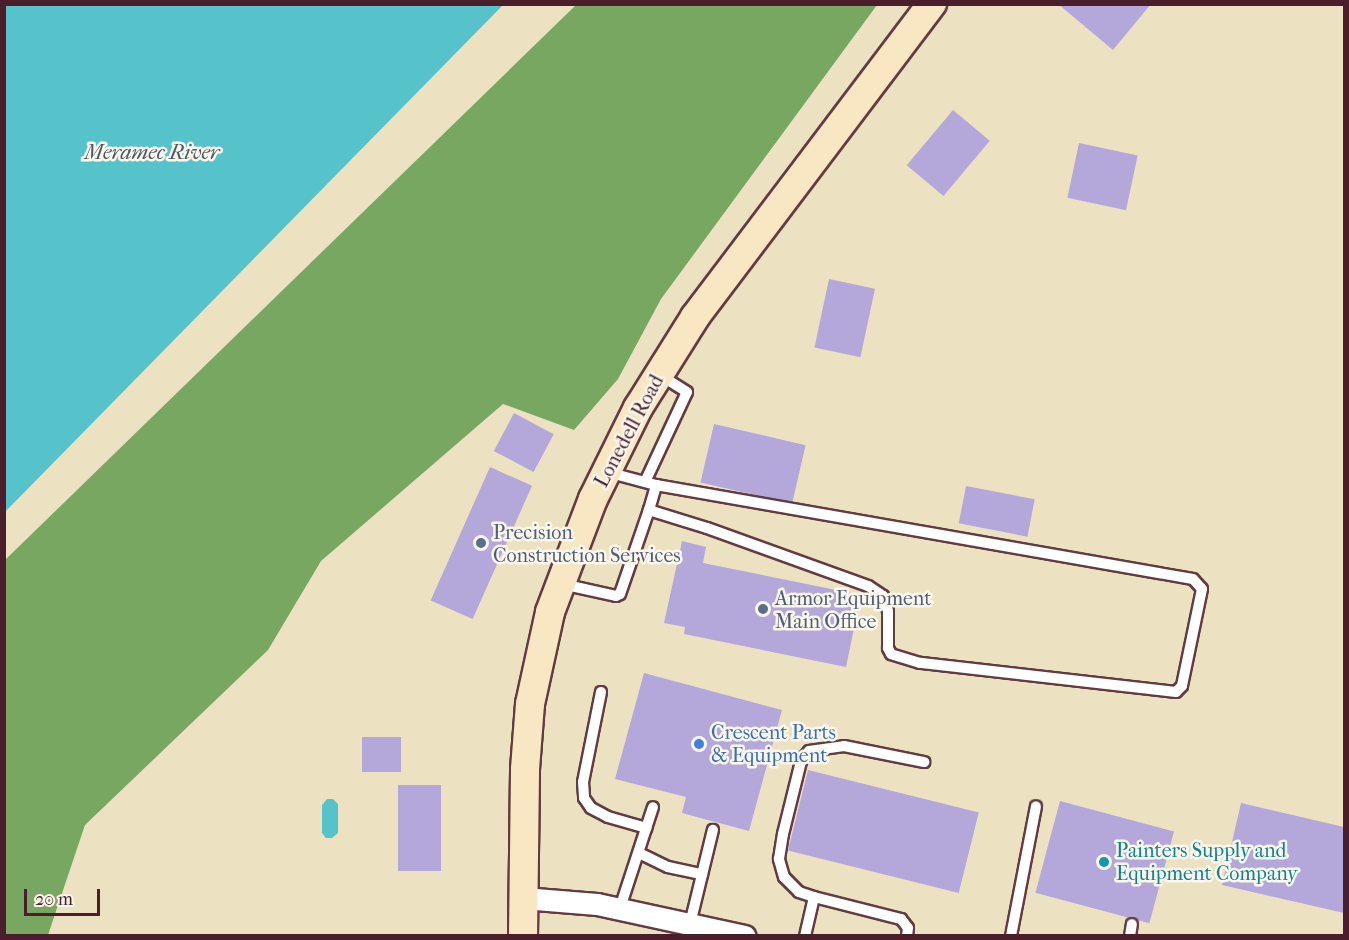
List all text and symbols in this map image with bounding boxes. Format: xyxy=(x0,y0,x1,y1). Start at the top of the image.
water label: Meramec River xyxy=(85,139,219,165)
street label: Lonedell Road xyxy=(589,371,669,491)
place label: Precision Construction Services xyxy=(493,520,681,567)
marker: Precision Construction Services xyxy=(474,536,488,550)
place label: Armor Equipment Main Office xyxy=(775,586,931,633)
marker: Armor Equipment Main Office xyxy=(756,602,770,616)
place label: Crescent Parts & Equipment xyxy=(711,720,836,767)
marker: Crescent Parts & Equipment xyxy=(692,737,706,751)
place label: Painters Supply and Equipment Company xyxy=(1116,838,1298,885)
marker: Painters Supply and Equipment Company xyxy=(1097,855,1111,869)
scale bar xyxy=(27,877,104,915)
text: 20 m xyxy=(35,889,73,910)

